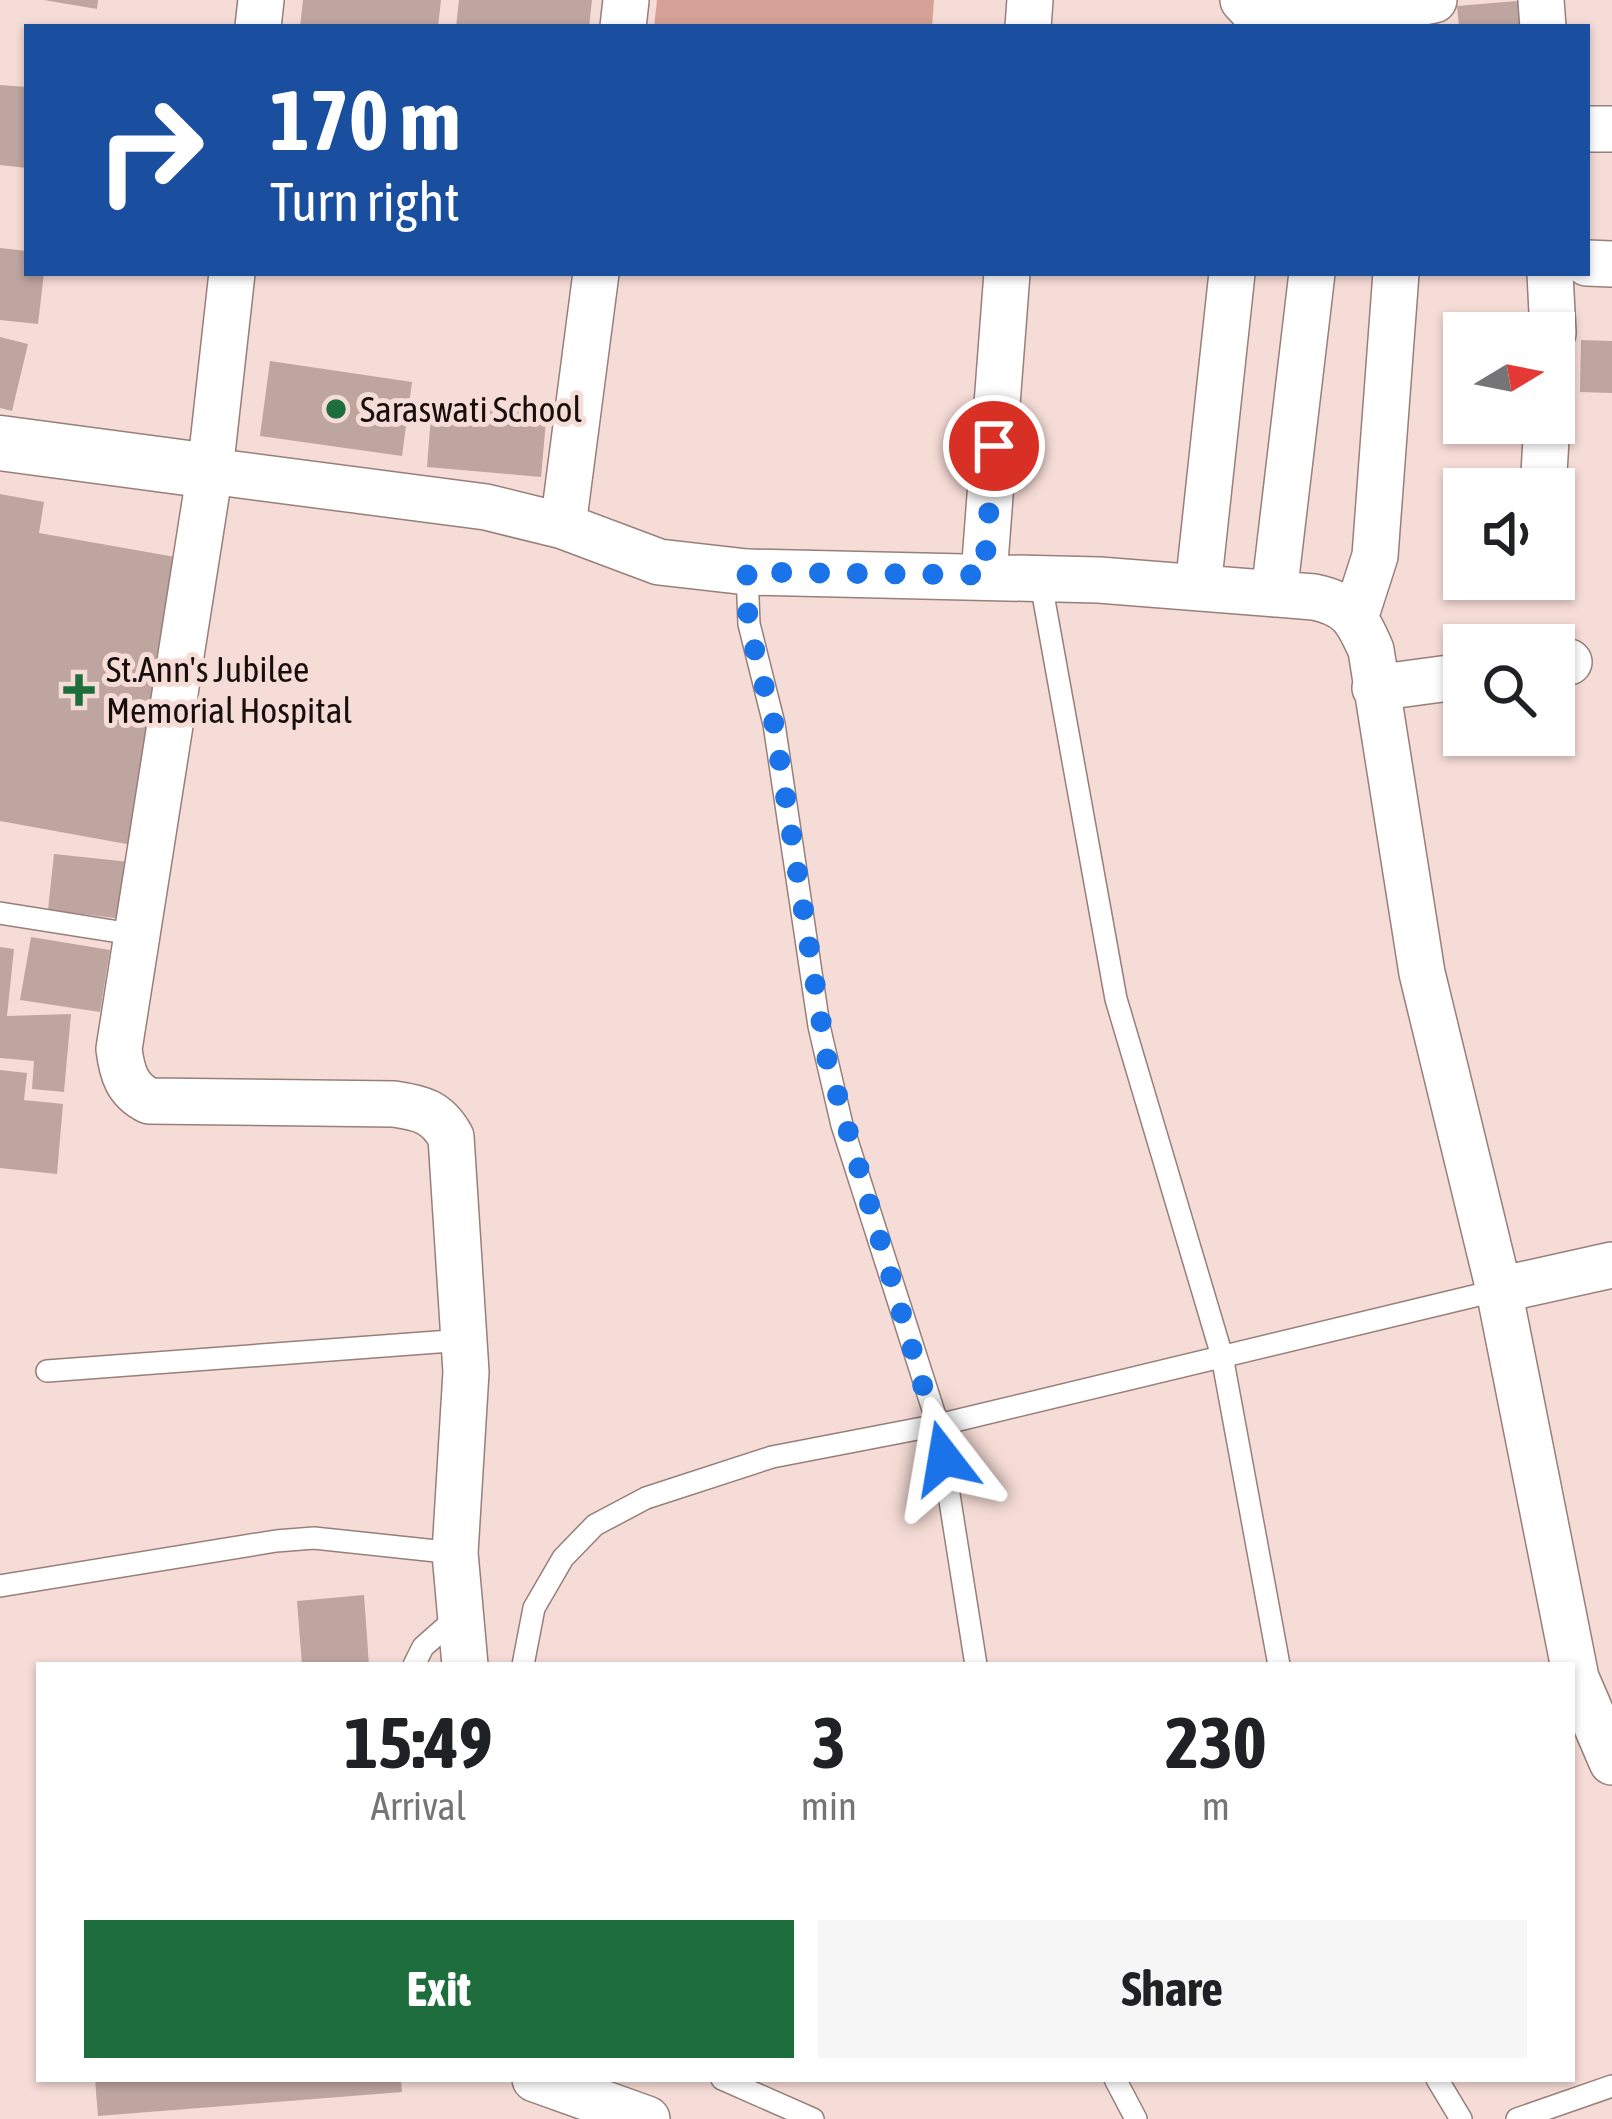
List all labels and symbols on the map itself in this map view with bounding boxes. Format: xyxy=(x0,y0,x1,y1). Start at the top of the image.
north arrow xyxy=(1443,312,1575,444)
place label: Saraswati School xyxy=(360,388,582,430)
pin xyxy=(943,395,1045,497)
marker: Saraswati School xyxy=(323,396,349,422)
place label: St.Ann's Jubilee Memorial Hospital xyxy=(106,648,352,731)
marker: St.Ann's Jubilee Memorial Hospital xyxy=(63,674,95,706)
position arrow xyxy=(881,1395,1007,1521)

